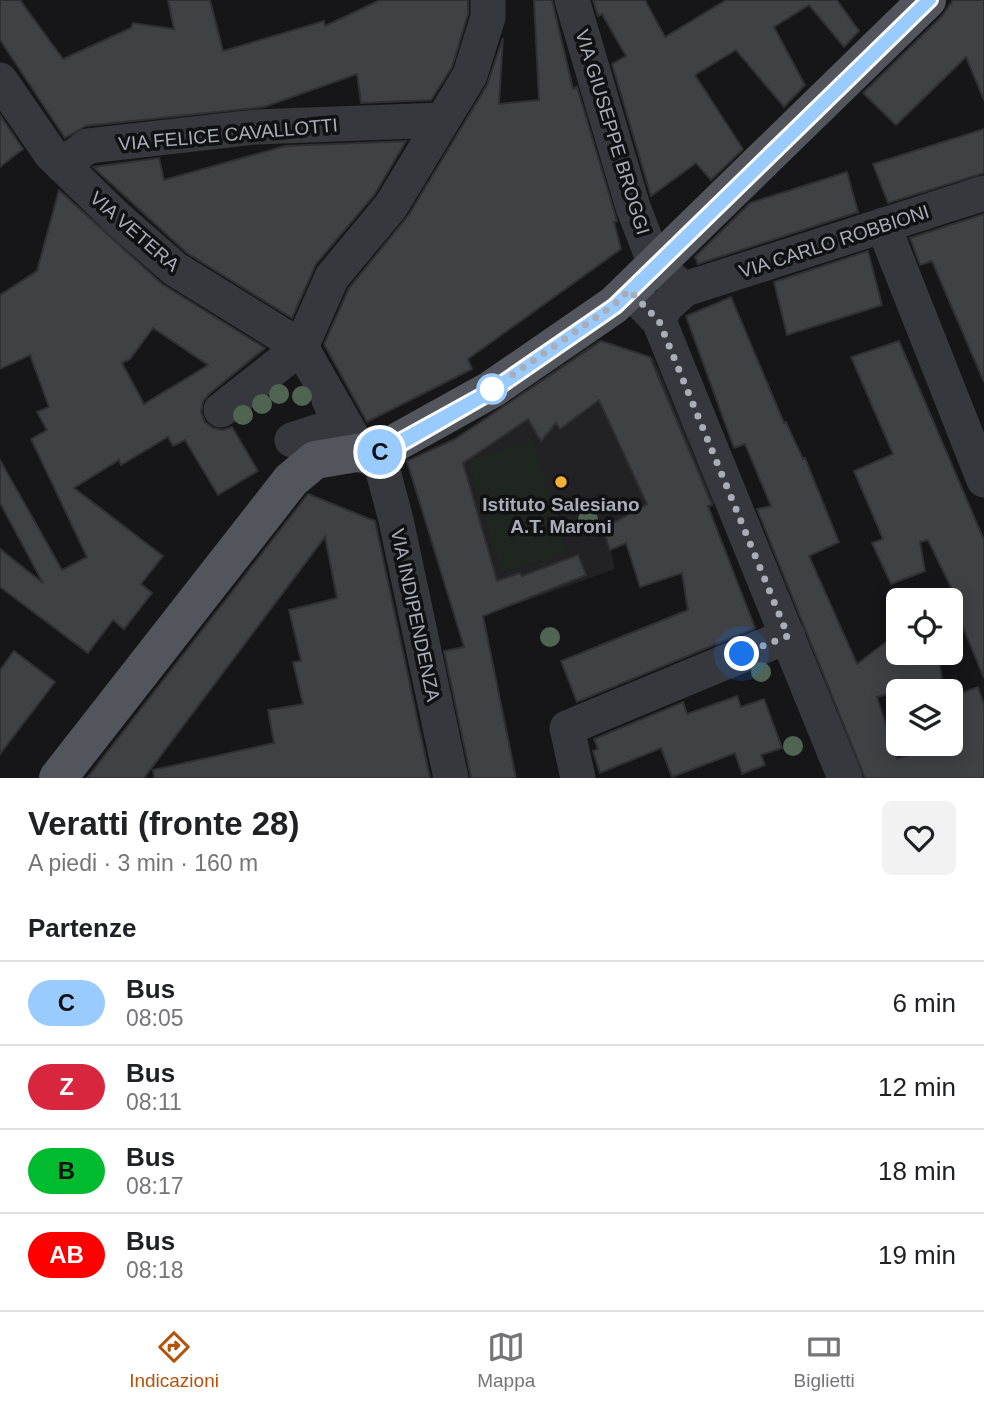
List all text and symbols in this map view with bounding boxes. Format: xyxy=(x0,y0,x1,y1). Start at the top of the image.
street label: VIA GIUSEPPE BROGGI xyxy=(571,27,654,237)
street label: VIA FELICE CAVALLOTTI xyxy=(118,114,339,155)
street label: VIA VETERA xyxy=(86,187,184,276)
street label: VIA CARLO ROBBIONI xyxy=(737,201,932,282)
unlabelled marker xyxy=(477,374,507,404)
line badge: C xyxy=(357,429,403,475)
text: C xyxy=(371,438,389,465)
marker: Istituto Salesiano A.T. Maroni xyxy=(553,474,569,490)
place label: Istituto Salesiano A.T. Maroni xyxy=(482,494,640,537)
street label: VIA INDIPENDENZA xyxy=(387,527,444,704)
map controls xyxy=(886,588,963,756)
button: locate xyxy=(886,588,963,665)
your location xyxy=(724,636,759,671)
button: layers xyxy=(886,679,963,756)
button: heart xyxy=(882,801,956,875)
text: Veratti (fronte 28) xyxy=(28,805,299,842)
text: A piedi · 3 min · 160 m xyxy=(28,850,258,876)
text: Partenze xyxy=(28,913,136,943)
text: Bus xyxy=(126,974,175,1004)
text: 6 min xyxy=(892,988,956,1018)
text: C xyxy=(58,989,75,1016)
text: 08:05 xyxy=(126,1005,184,1031)
text: Bus xyxy=(126,1058,175,1088)
text: 12 min xyxy=(878,1072,956,1102)
text: Z xyxy=(59,1073,74,1100)
text: 08:11 xyxy=(126,1089,182,1115)
text: Bus xyxy=(126,1142,175,1172)
text: 18 min xyxy=(878,1156,956,1186)
text: B xyxy=(58,1157,75,1184)
text: 08:17 xyxy=(126,1173,184,1199)
text: Bus xyxy=(126,1226,175,1256)
text: 19 min xyxy=(878,1240,956,1270)
text: AB xyxy=(49,1241,84,1268)
text: 08:18 xyxy=(126,1257,184,1283)
tab: Indicazioni xyxy=(129,1328,219,1392)
tab: Mappa xyxy=(477,1328,535,1392)
tab: Biglietti xyxy=(794,1328,855,1392)

